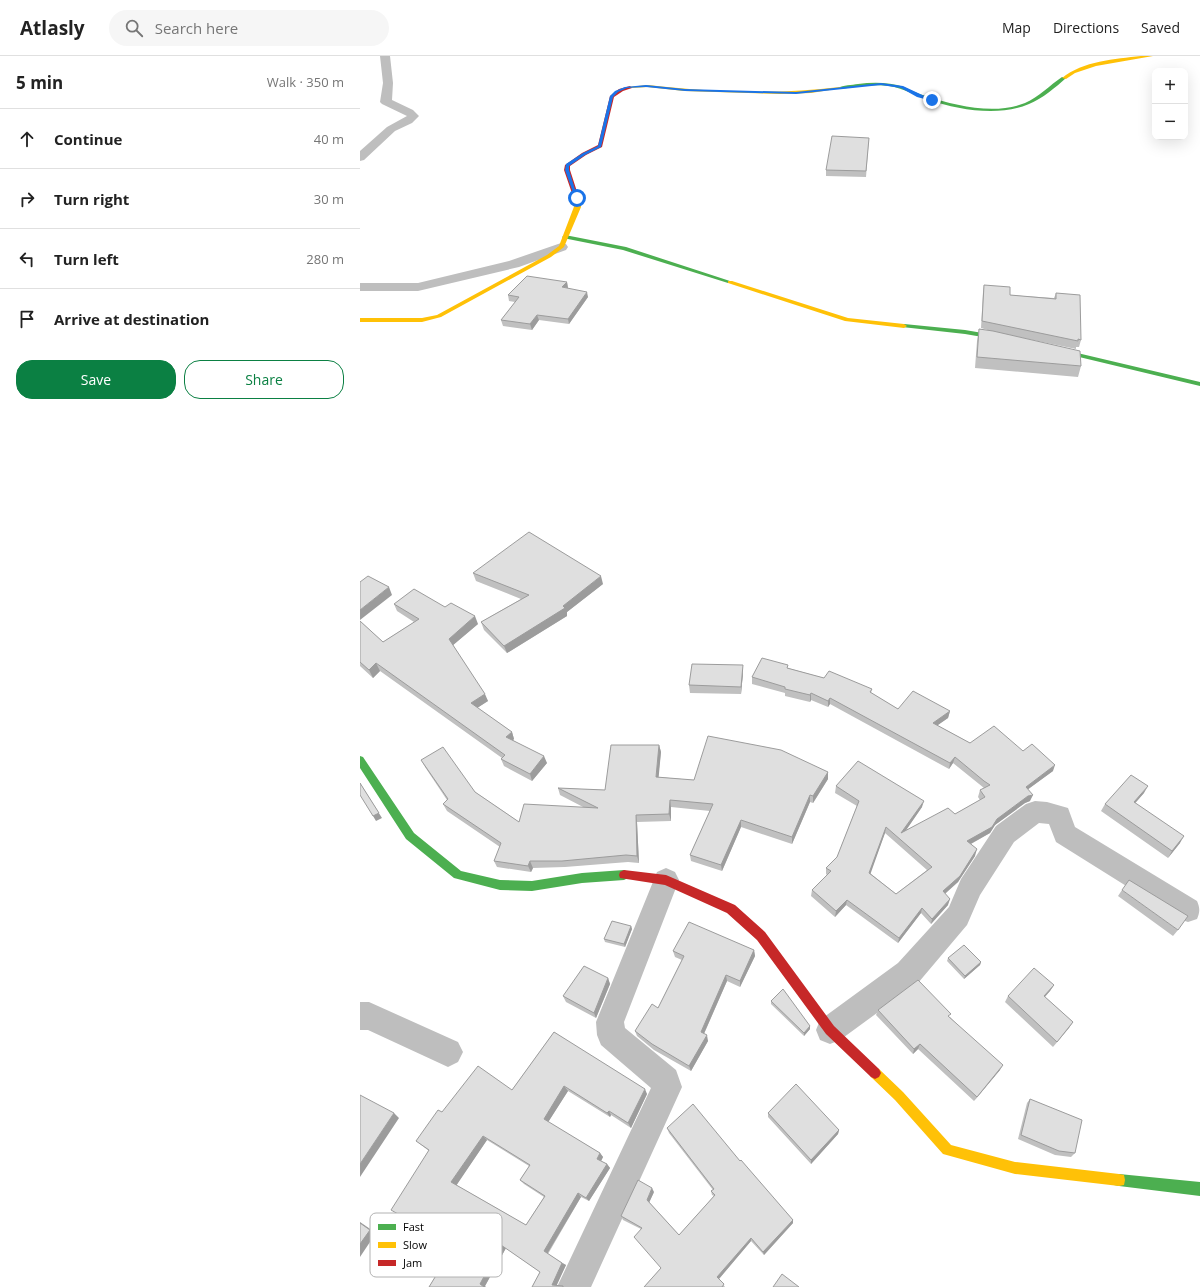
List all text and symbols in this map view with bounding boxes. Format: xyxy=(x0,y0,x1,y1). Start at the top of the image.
search box xyxy=(109,10,389,46)
text: Atlasly xyxy=(20,15,85,41)
icon: search xyxy=(123,17,145,39)
text: Search here xyxy=(155,18,238,38)
text: Map xyxy=(1002,18,1031,37)
text: Directions xyxy=(1053,18,1119,37)
text: Saved xyxy=(1141,18,1180,37)
map controls xyxy=(1152,68,1188,140)
button: + xyxy=(1152,68,1188,104)
text: 5 min xyxy=(16,71,63,94)
text: Walk · 350 m xyxy=(267,73,344,91)
route end xyxy=(923,91,941,109)
button: − xyxy=(1152,104,1188,140)
icon: ahead xyxy=(16,128,38,150)
text: Continue xyxy=(54,129,122,149)
text: 40 m xyxy=(314,130,344,148)
icon: right xyxy=(16,188,38,210)
text: Turn right xyxy=(54,189,129,209)
route start xyxy=(568,189,586,207)
text: 30 m xyxy=(314,190,344,208)
icon: left xyxy=(16,248,38,270)
text: Turn left xyxy=(54,249,119,269)
text: 280 m xyxy=(306,250,344,268)
icon: arrive xyxy=(16,308,38,330)
text: Arrive at destination xyxy=(54,309,209,329)
button: Save xyxy=(16,360,176,399)
button: Share xyxy=(184,360,344,399)
legend xyxy=(370,1213,502,1277)
text: Fast xyxy=(403,1219,424,1234)
text: Slow xyxy=(403,1237,427,1252)
text: Jam xyxy=(402,1255,422,1270)

